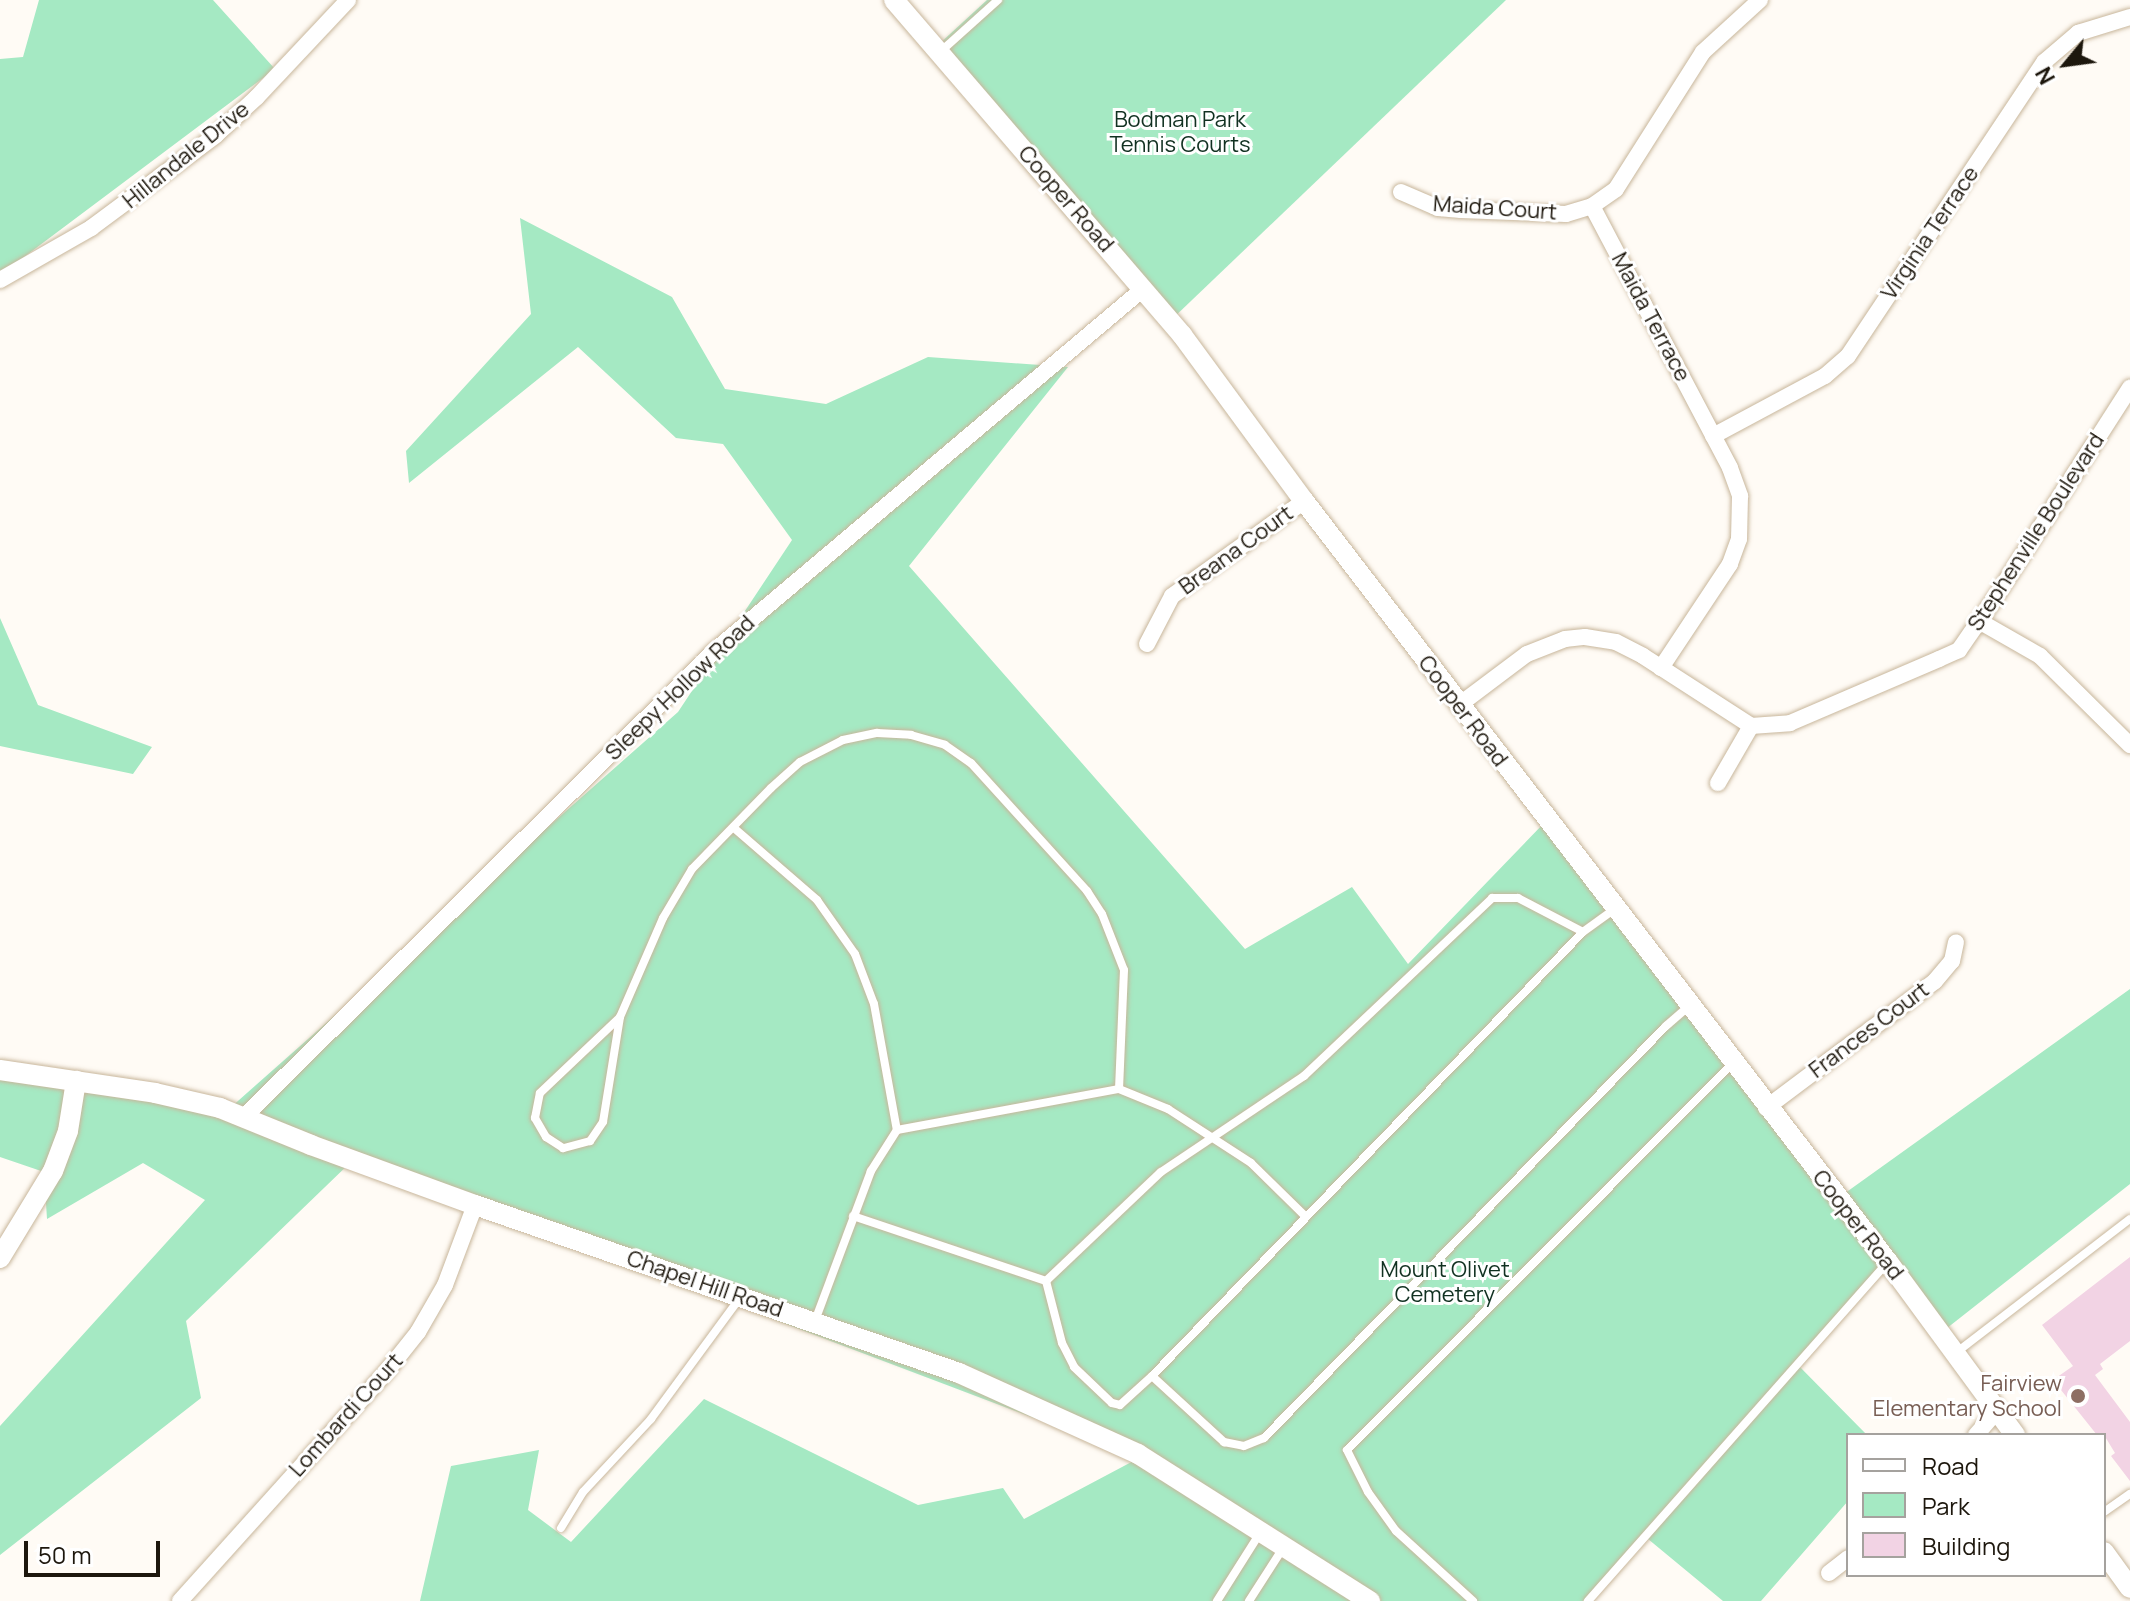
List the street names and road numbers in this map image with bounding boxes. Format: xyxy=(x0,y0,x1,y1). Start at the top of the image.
street label: Hillandale Drive xyxy=(118,96,254,214)
street label: Cooper Road xyxy=(1013,140,1119,258)
street label: Virginia Terrace xyxy=(1876,161,1984,305)
street label: Maida Court xyxy=(1432,191,1558,225)
street label: Maida Terrace xyxy=(1606,248,1696,386)
street label: Stephenville Boulevard xyxy=(1962,428,2110,636)
street label: Breana Court xyxy=(1174,500,1298,600)
street label: Sleepy Hollow Road xyxy=(600,610,760,766)
street label: Cooper Road xyxy=(1413,650,1513,772)
street label: Frances Court xyxy=(1804,976,1934,1084)
street label: Cooper Road xyxy=(1807,1165,1909,1285)
street label: Chapel Hill Road xyxy=(623,1245,787,1323)
street label: Lombardi Court xyxy=(284,1348,408,1482)

